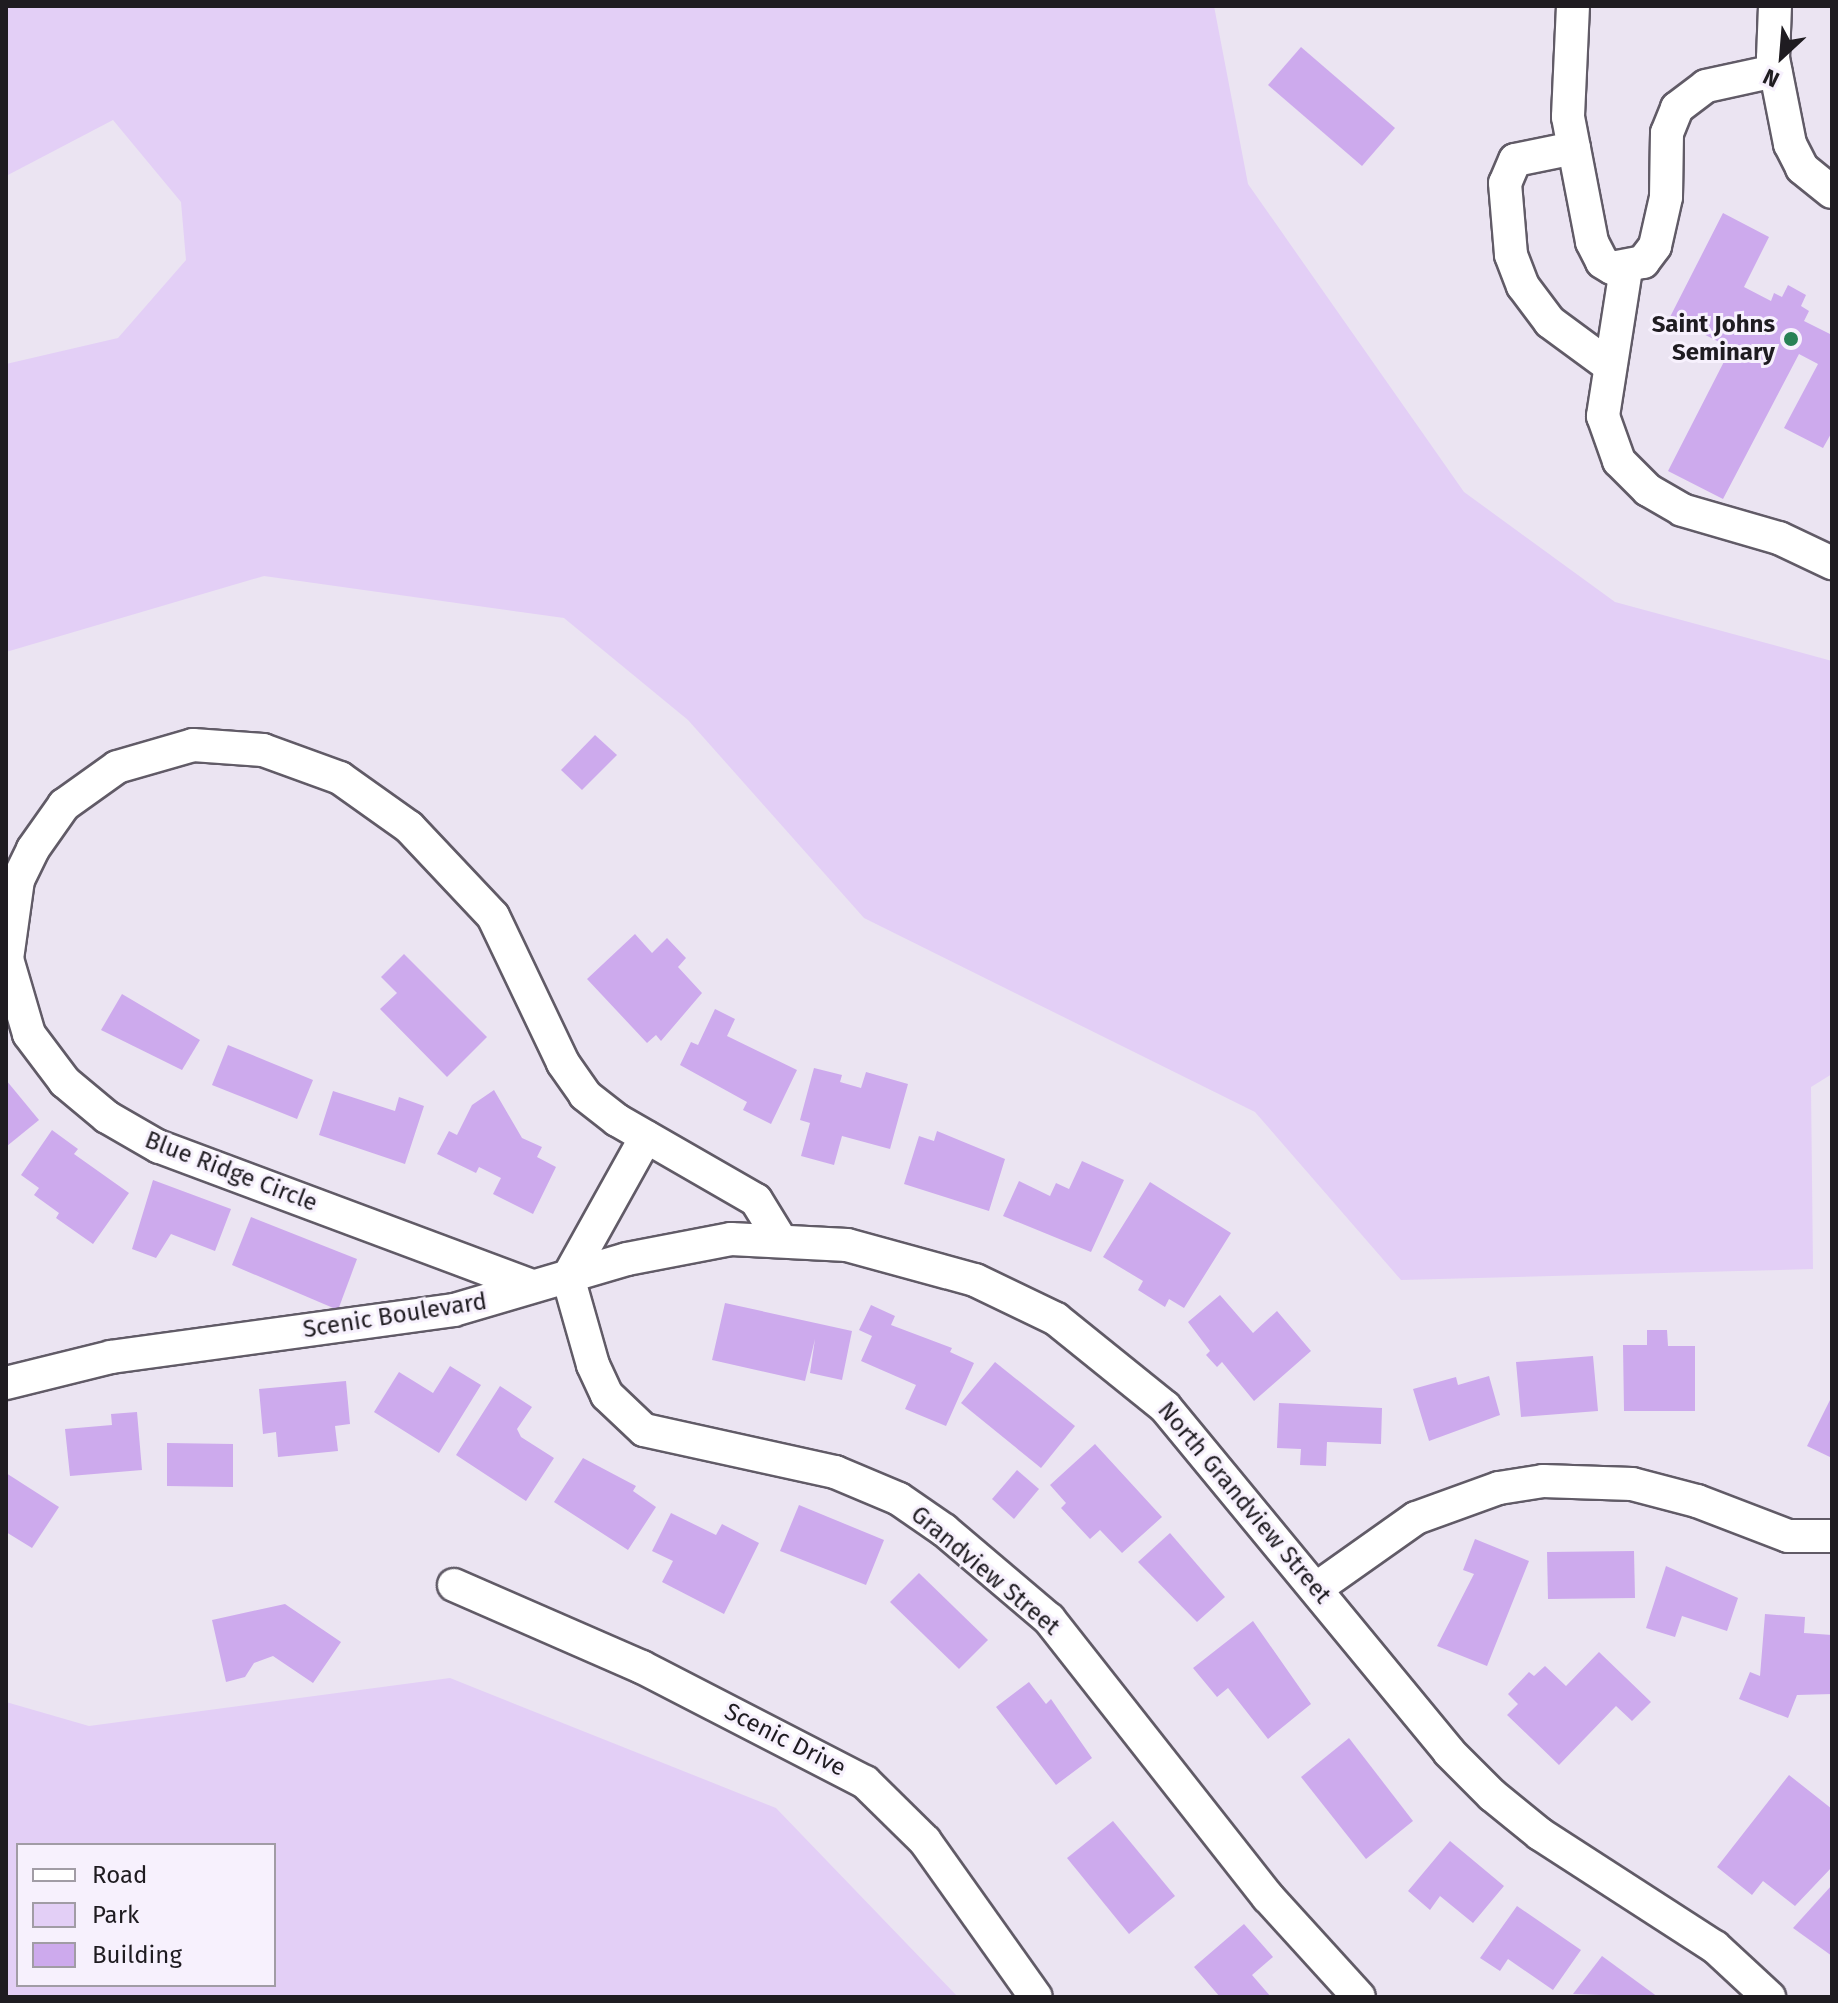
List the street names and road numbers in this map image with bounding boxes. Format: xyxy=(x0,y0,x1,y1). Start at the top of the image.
street label: Blue Ridge Circle xyxy=(141,1126,321,1218)
street label: Scenic Boulevard xyxy=(301,1287,489,1345)
street label: North Grandview Street xyxy=(1151,1396,1337,1610)
street label: Grandview Street xyxy=(905,1500,1065,1642)
street label: Scenic Drive xyxy=(720,1697,850,1783)

